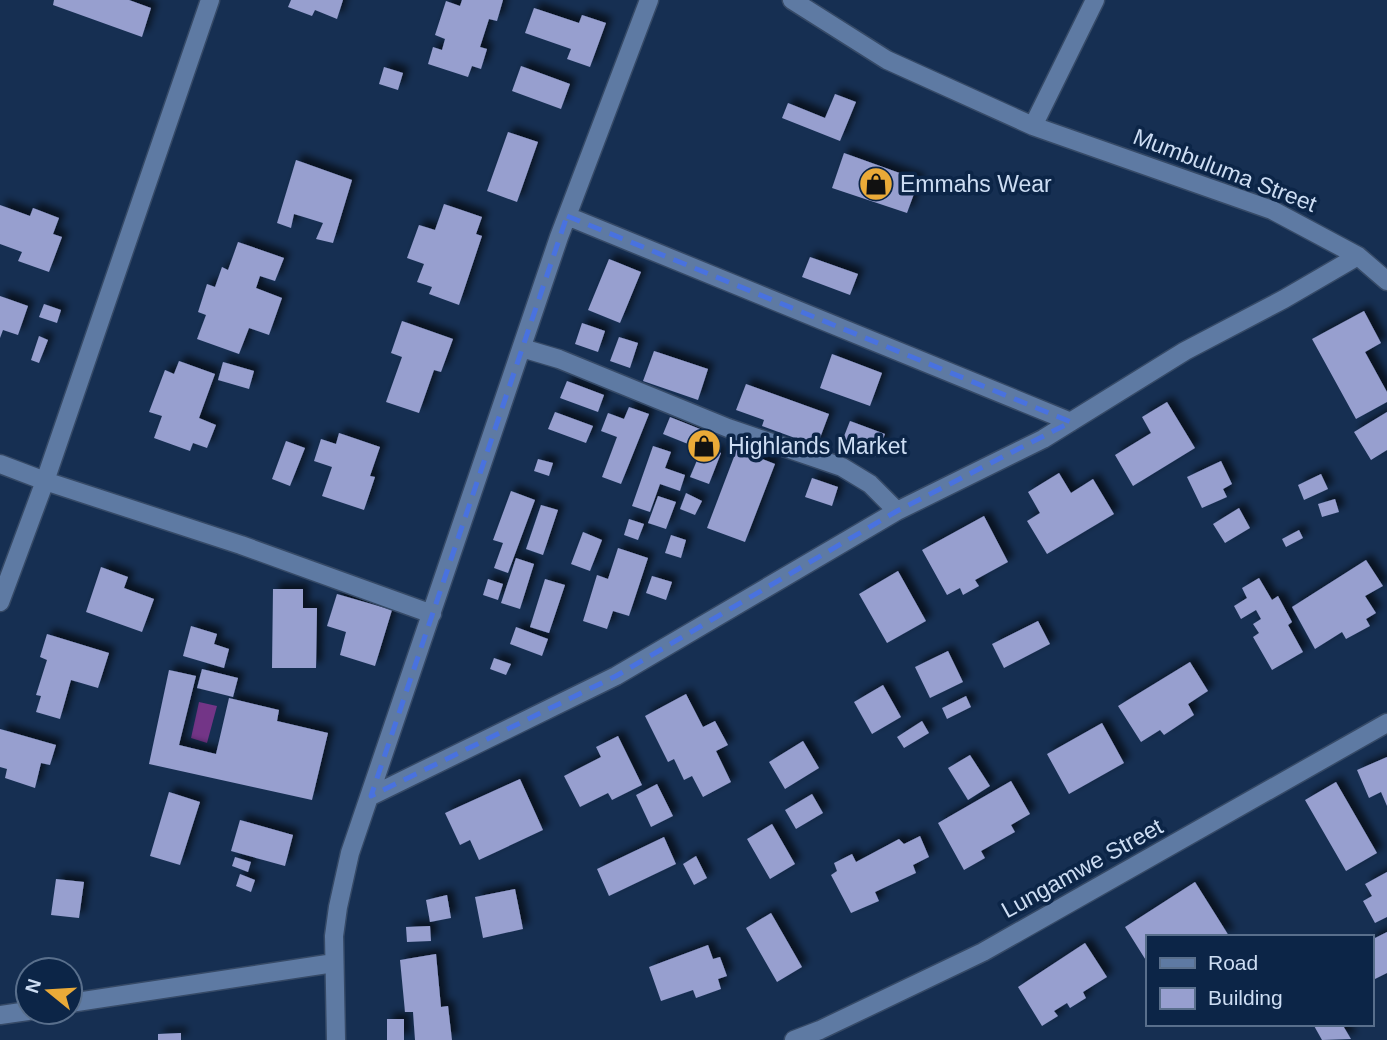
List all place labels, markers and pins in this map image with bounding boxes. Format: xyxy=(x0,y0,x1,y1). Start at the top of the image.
shop icon: Emmahs Wear xyxy=(857,165,895,203)
place label: Emmahs Wear xyxy=(900,171,1052,197)
shop icon: Highlands Market xyxy=(685,427,723,465)
place label: Highlands Market xyxy=(728,433,908,459)

